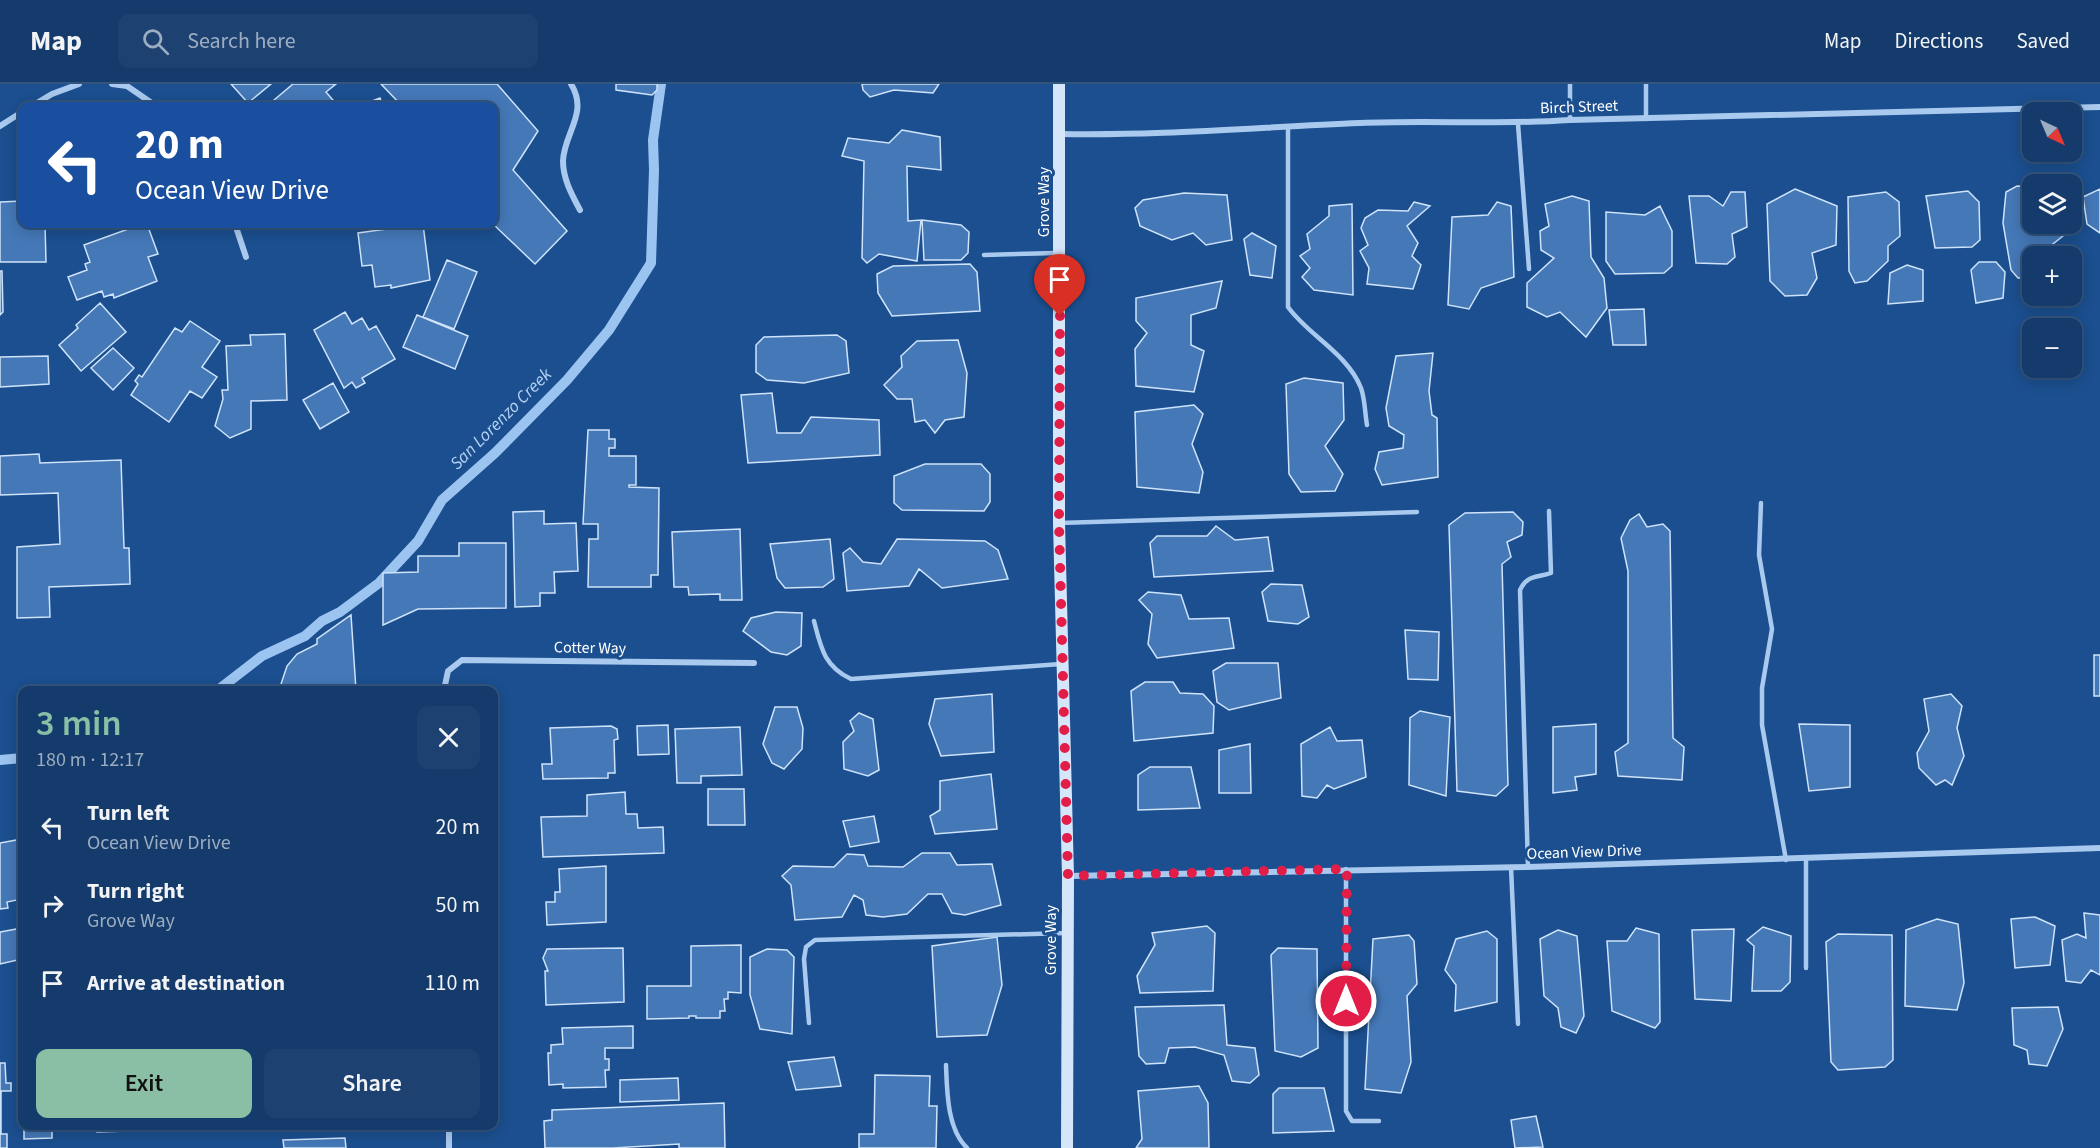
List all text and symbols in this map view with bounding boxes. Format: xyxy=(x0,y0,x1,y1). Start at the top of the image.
search box xyxy=(118,14,538,68)
text: Map xyxy=(30,21,82,61)
icon: search xyxy=(139,25,172,58)
text: Search here xyxy=(187,25,296,57)
text: Map xyxy=(1824,26,1862,56)
text: Directions xyxy=(1895,26,1983,56)
text: Saved xyxy=(2016,26,2070,56)
street label: Birch Street xyxy=(1540,95,1619,119)
north arrow xyxy=(2022,102,2082,162)
map controls xyxy=(2022,102,2082,378)
text: 20 m xyxy=(135,115,224,175)
icon: left xyxy=(36,126,114,204)
street label: Grove Way xyxy=(1033,166,1055,237)
text: Ocean View Drive xyxy=(135,171,329,210)
button: layers xyxy=(2022,174,2082,234)
button: + xyxy=(2022,246,2082,306)
pin xyxy=(1034,254,1085,316)
icon: arrive xyxy=(1043,263,1076,296)
button: − xyxy=(2022,318,2082,378)
water label: San Lorenzo Creek xyxy=(444,362,558,476)
street label: Cotter Way xyxy=(554,636,627,660)
text: 3 min xyxy=(36,698,122,749)
button: close xyxy=(417,706,480,769)
text: 180 m · 12:17 xyxy=(36,746,144,774)
text: Turn left xyxy=(87,797,169,829)
icon: left xyxy=(36,811,69,844)
text: 20 m xyxy=(435,811,480,843)
text: Ocean View Drive xyxy=(87,829,231,857)
street label: Ocean View Drive xyxy=(1526,839,1642,865)
text: Turn right xyxy=(87,875,184,907)
icon: right xyxy=(36,889,69,922)
text: 50 m xyxy=(435,889,480,921)
street label: Grove Way xyxy=(1040,904,1062,975)
text: Grove Way xyxy=(87,907,175,935)
icon: arrive xyxy=(36,967,69,1000)
text: Arrive at destination xyxy=(87,967,285,999)
text: 110 m xyxy=(425,967,480,999)
position arrow xyxy=(1314,969,1378,1033)
button: Exit xyxy=(36,1049,252,1118)
button: Share xyxy=(264,1049,480,1118)

